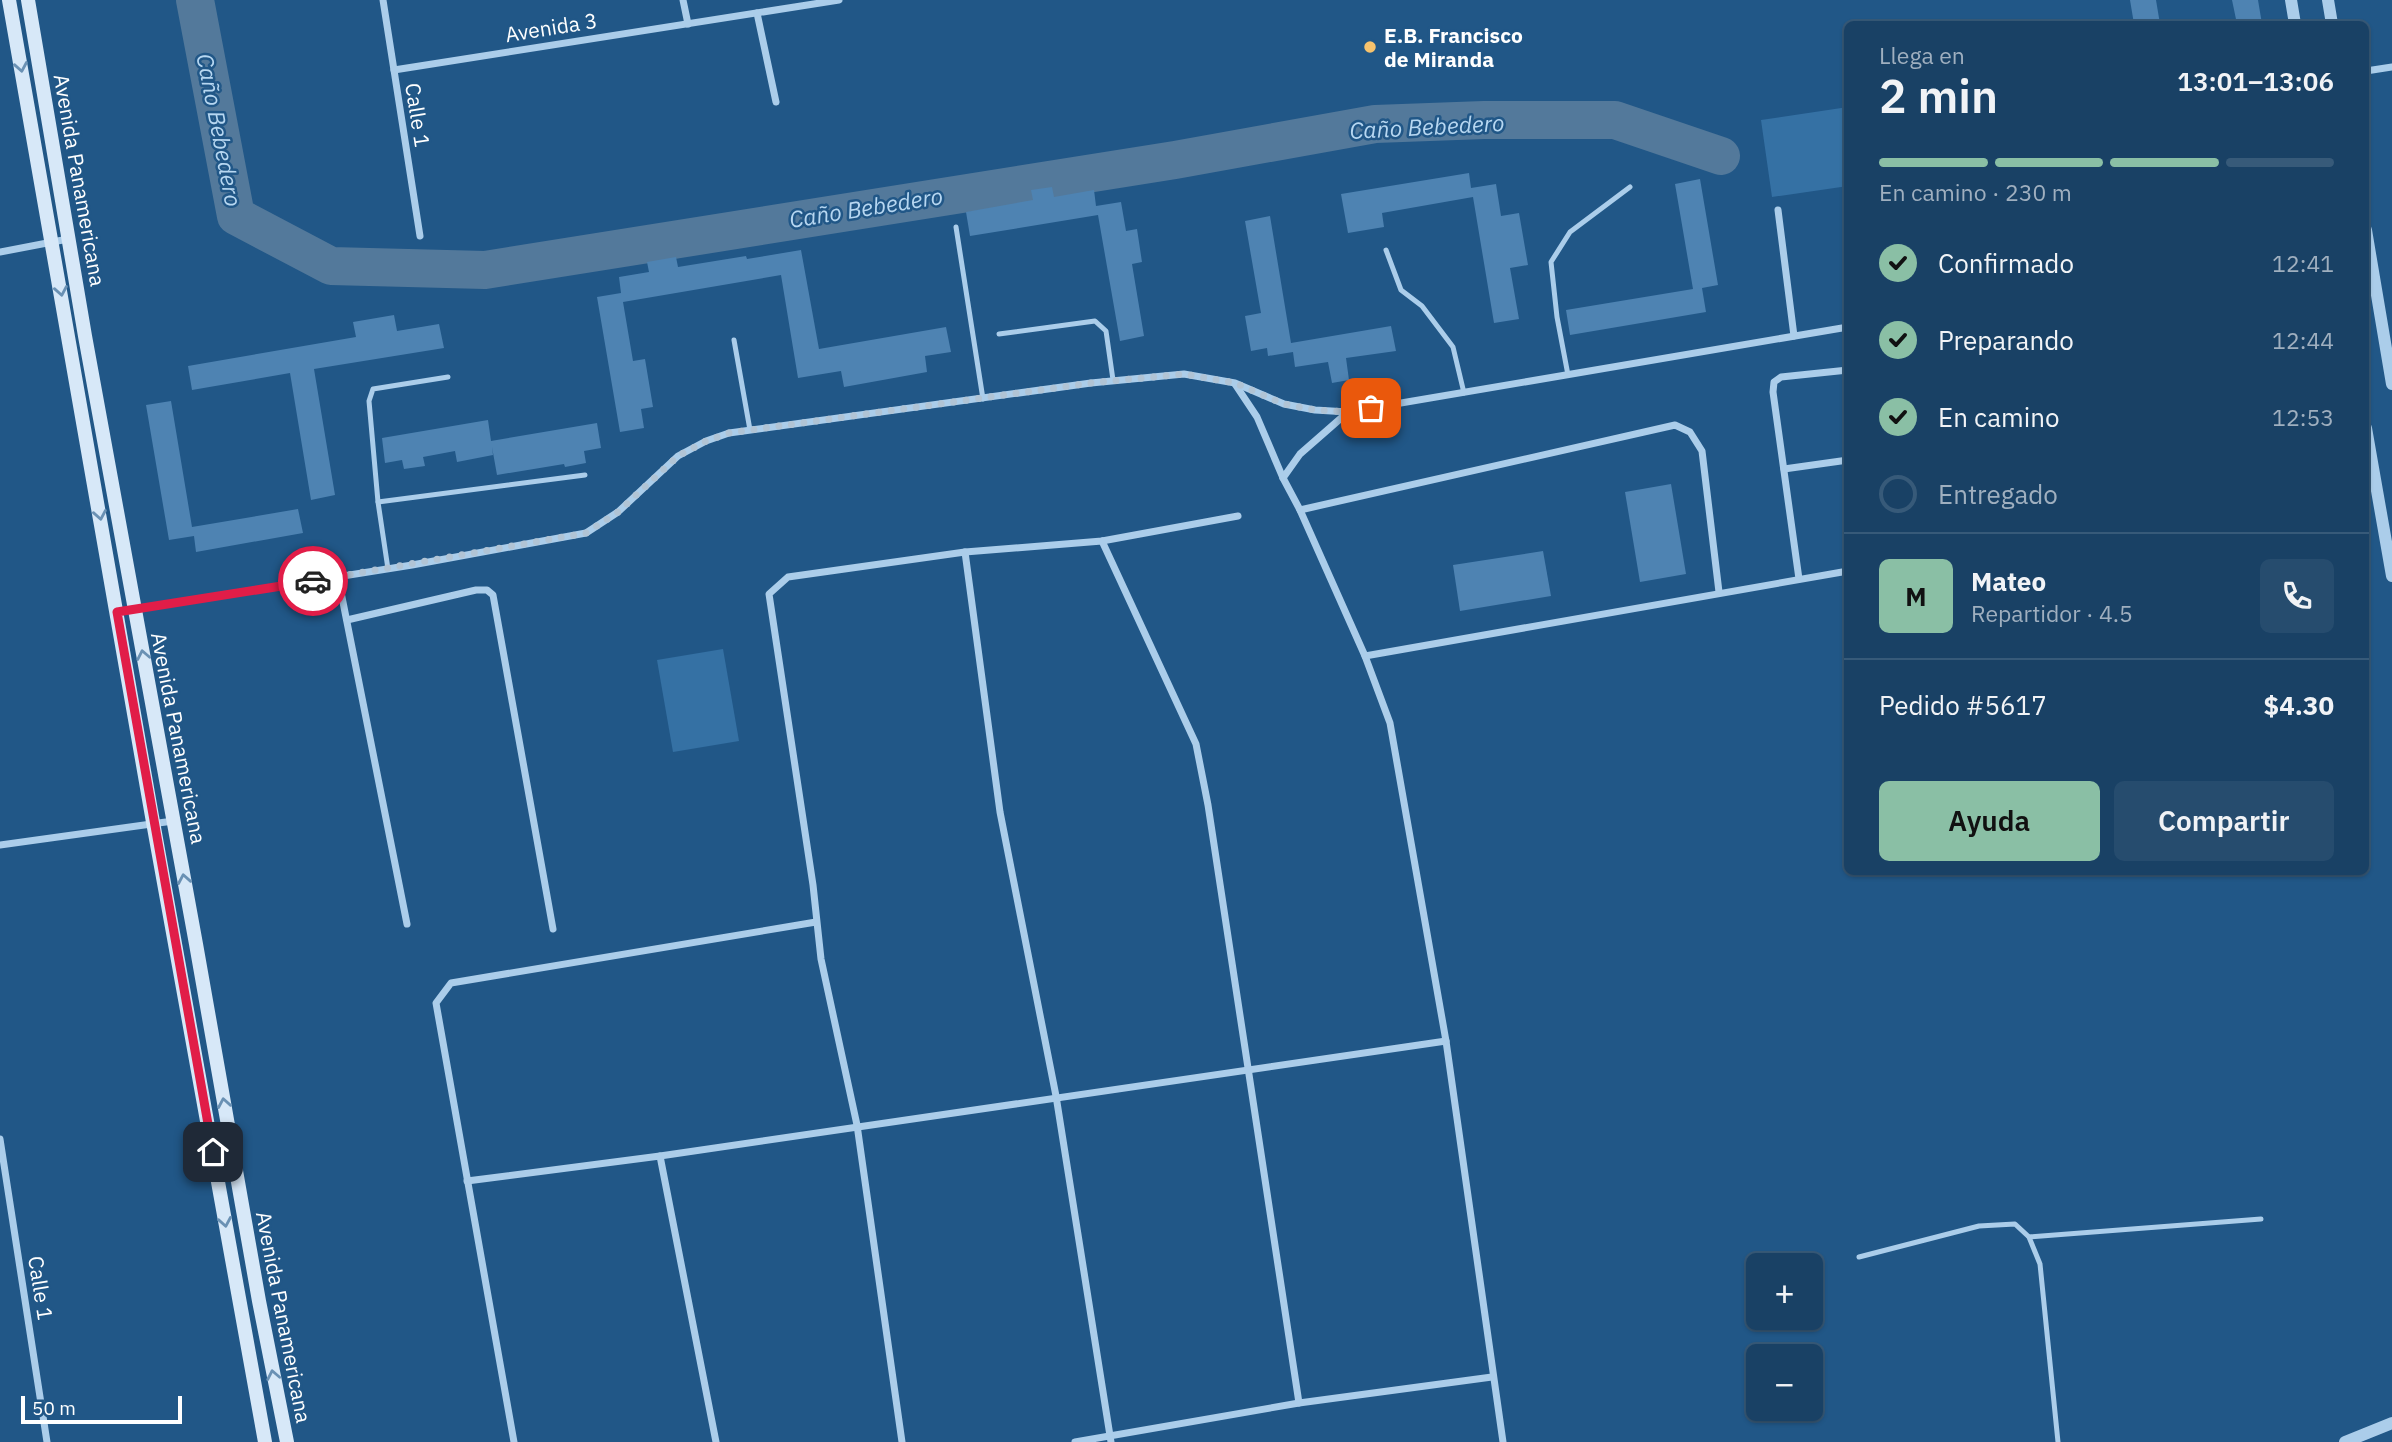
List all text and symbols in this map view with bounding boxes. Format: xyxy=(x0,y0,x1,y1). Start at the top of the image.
street label: Avenida 3 xyxy=(503,6,599,48)
place label: E.B. Francisco de Miranda xyxy=(1384,21,1523,73)
marker: E.B. Francisco de Miranda xyxy=(1362,39,1378,55)
text: Llega en xyxy=(1879,40,1965,70)
water label: Caño Bebedero xyxy=(190,51,250,209)
one-way arrow xyxy=(12,61,27,73)
text: 13:01–13:06 xyxy=(2177,64,2334,98)
text: 2 min xyxy=(1879,66,1998,126)
street label: Avenida Panamericana xyxy=(48,72,112,288)
street label: Calle 1 xyxy=(399,81,437,149)
water label: Caño Bebedero xyxy=(1349,107,1505,145)
text: En camino · 230 m xyxy=(1879,177,2072,207)
water label: Caño Bebedero xyxy=(787,180,945,234)
icon: check xyxy=(1879,244,1917,282)
text: Confirmado xyxy=(1938,246,2074,280)
text: 12:41 xyxy=(2272,248,2334,278)
one-way arrow xyxy=(53,285,68,297)
icon: check xyxy=(1879,321,1917,359)
text: Preparando xyxy=(1938,323,2074,357)
text: 12:44 xyxy=(2272,325,2334,355)
pin xyxy=(1341,378,1401,438)
icon: bag xyxy=(1352,389,1390,427)
icon: check xyxy=(1879,398,1917,436)
text: En camino xyxy=(1938,400,2060,434)
text: 12:53 xyxy=(2272,402,2334,432)
text: Entregado xyxy=(1938,477,2058,511)
one-way arrow xyxy=(92,509,107,521)
courier xyxy=(278,546,348,616)
button: phone xyxy=(2260,559,2334,633)
icon: car xyxy=(294,562,332,600)
text: Mateo xyxy=(1971,564,2046,598)
text: M xyxy=(1905,579,1927,613)
text: Repartidor · 4.5 xyxy=(1971,598,2133,628)
street label: Avenida Panamericana xyxy=(145,630,213,846)
one-way arrow xyxy=(136,649,151,661)
text: Pedido #5617 xyxy=(1879,688,2047,722)
text: $4.30 xyxy=(2264,688,2334,722)
button: Ayuda xyxy=(1879,781,2100,861)
button: Compartir xyxy=(2114,781,2334,861)
one-way arrow xyxy=(177,873,192,885)
one-way arrow xyxy=(217,1097,232,1109)
pin xyxy=(183,1122,243,1182)
icon: home xyxy=(194,1133,232,1171)
street label: Avenida Panamericana xyxy=(250,1209,318,1425)
one-way arrow xyxy=(217,1216,232,1228)
map controls xyxy=(1746,1253,1823,1421)
button: + xyxy=(1746,1253,1823,1330)
street label: Calle 1 xyxy=(22,1254,60,1322)
button: − xyxy=(1746,1344,1823,1421)
one-way arrow xyxy=(267,1369,282,1381)
scale bar xyxy=(21,1393,182,1425)
text: 50 m xyxy=(32,1396,76,1420)

